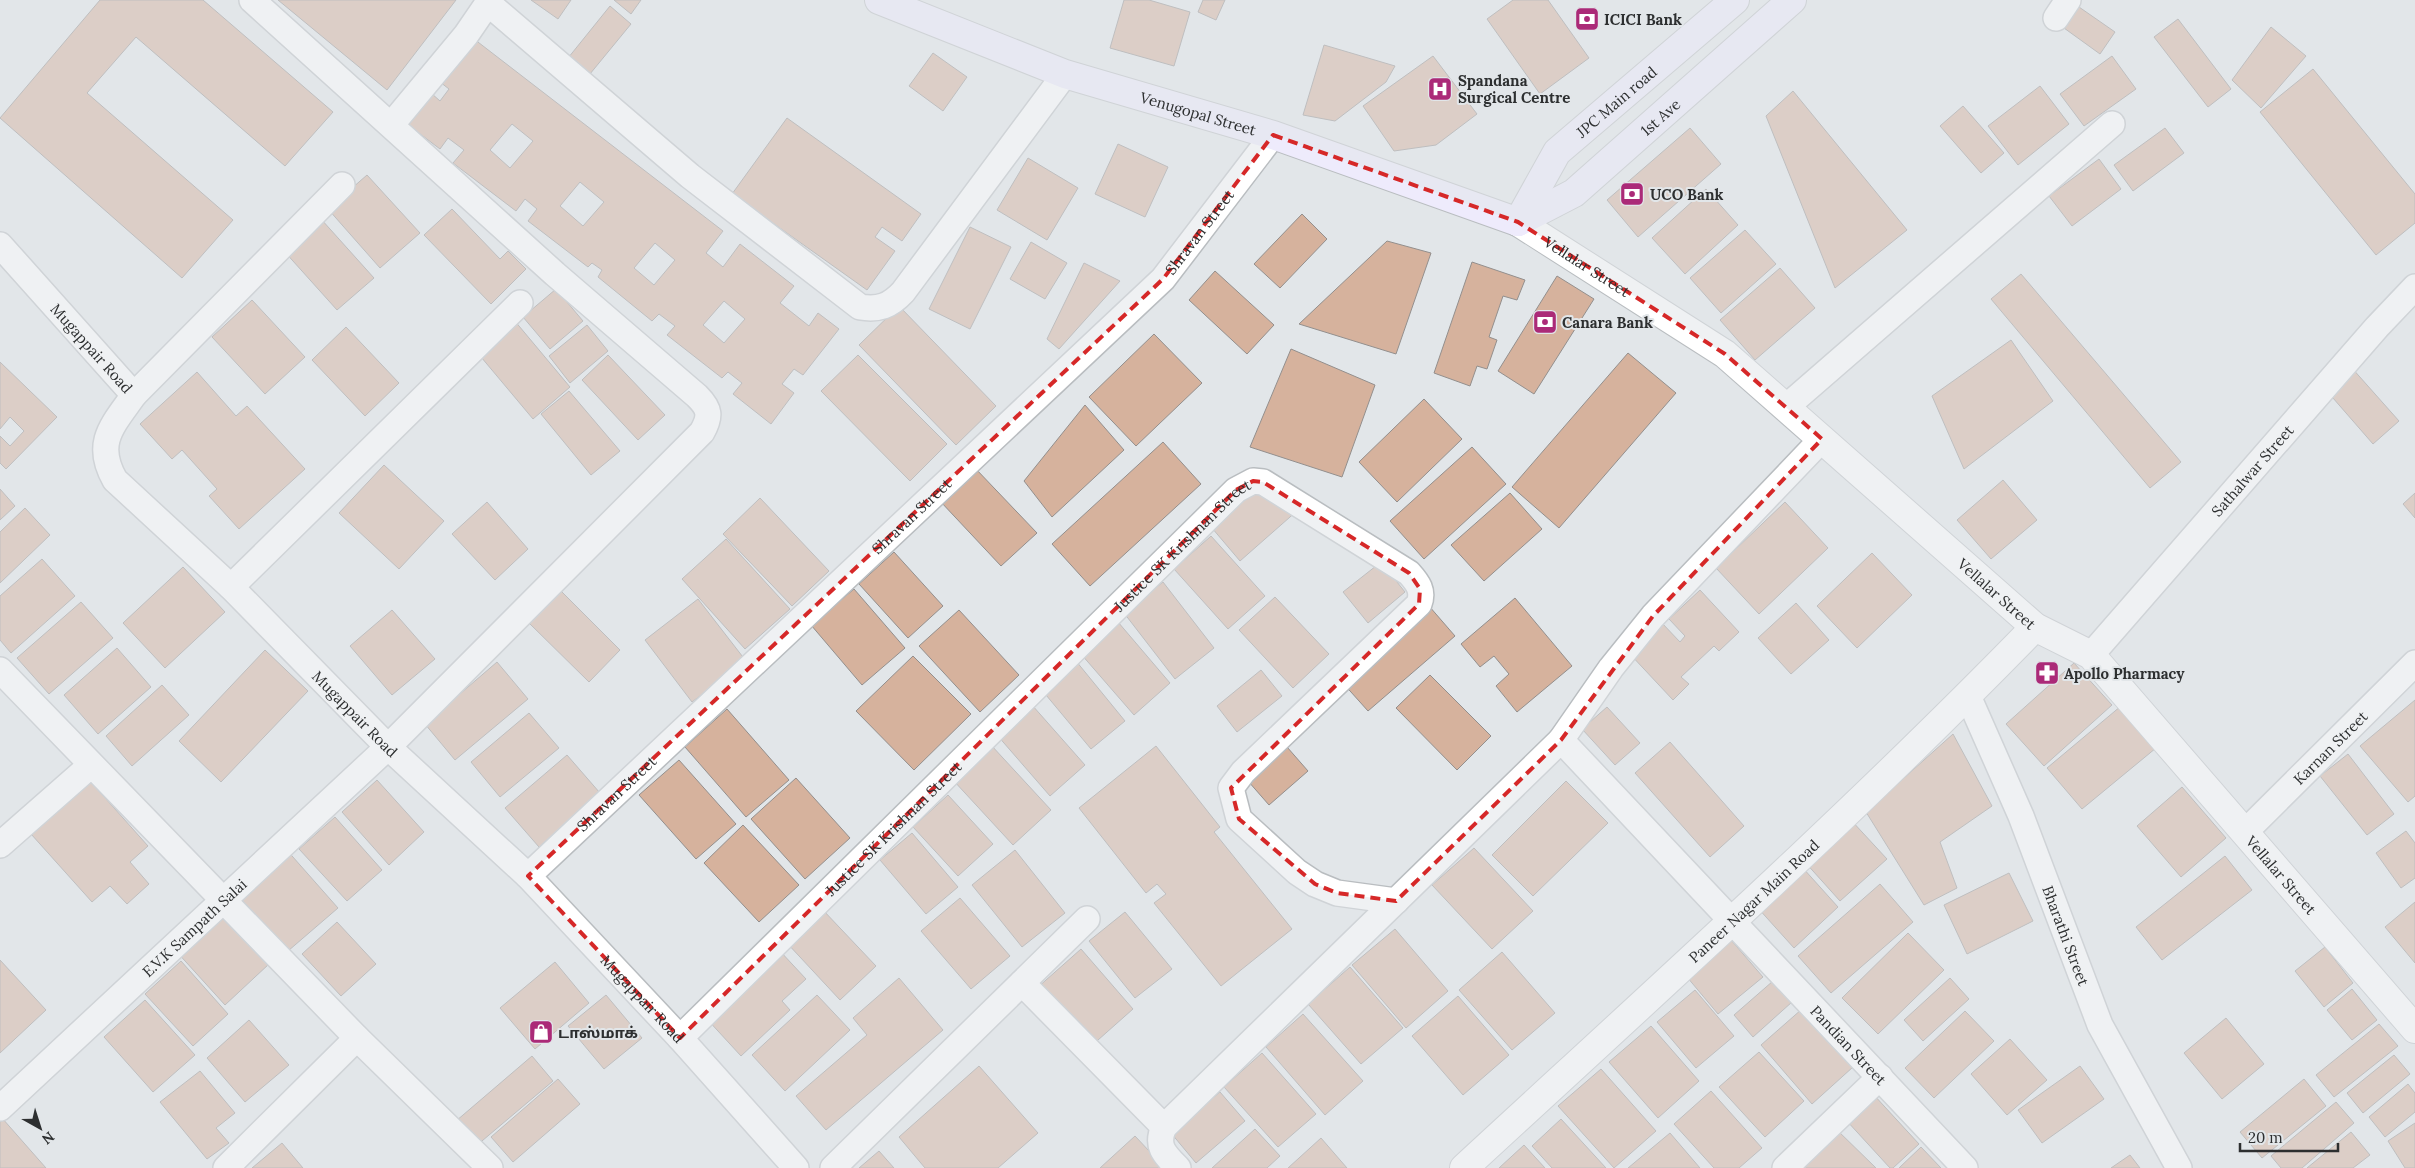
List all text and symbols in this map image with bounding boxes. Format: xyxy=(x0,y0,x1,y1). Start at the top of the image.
bank icon: ICICI Bank xyxy=(1574,6,1600,32)
place label: ICICI Bank xyxy=(1604,10,1682,29)
street label: JPC Main road xyxy=(1571,62,1660,142)
place label: Spandana Surgical Centre xyxy=(1458,71,1570,107)
hospital icon: Spandana Surgical Centre xyxy=(1427,76,1453,102)
street label: Venugopal Street xyxy=(1137,87,1259,139)
street label: 1st Ave xyxy=(1636,94,1684,139)
bank icon: UCO Bank xyxy=(1619,181,1645,207)
street label: Shravan Street xyxy=(1160,185,1238,278)
place label: UCO Bank xyxy=(1650,185,1723,204)
street label: Vellalar Street xyxy=(1540,231,1634,301)
street label: Mugappair Road xyxy=(47,299,137,397)
bank icon: Canara Bank xyxy=(1532,309,1558,335)
place label: Canara Bank xyxy=(1562,313,1653,332)
street label: Sathalwar Street xyxy=(2207,420,2297,520)
street label: Shravan Street xyxy=(867,474,955,558)
street label: Justice SK Krishnan Street xyxy=(1109,474,1254,616)
street label: Vellalar Street xyxy=(1953,553,2040,633)
pharmacy icon: Apollo Pharmacy xyxy=(2034,660,2060,686)
place label: Apollo Pharmacy xyxy=(2064,664,2185,683)
street label: Mugappair Road xyxy=(309,666,402,761)
street label: Karnan Street xyxy=(2289,706,2371,788)
street label: Shravan Street xyxy=(572,751,660,835)
street label: Justice SK Krishnan Street xyxy=(820,757,965,900)
street label: Vellalar Street xyxy=(2241,831,2321,918)
street label: Paneer Nagar Main Road xyxy=(1684,835,1823,966)
street label: E.V.K Sampath Salai xyxy=(138,874,250,981)
street label: Bharathi Street xyxy=(2039,883,2094,988)
street label: Mugappair Road xyxy=(597,950,689,1047)
street label: Pandian Street xyxy=(1807,1001,1891,1089)
shop icon: டாஸ்மாக் xyxy=(528,1019,554,1045)
place label: டாஸ்மாக் xyxy=(558,1023,638,1042)
north arrow xyxy=(15,1103,65,1153)
scale bar xyxy=(2240,1120,2338,1152)
text: N xyxy=(38,1128,58,1149)
text: 20 m xyxy=(2248,1128,2283,1147)

